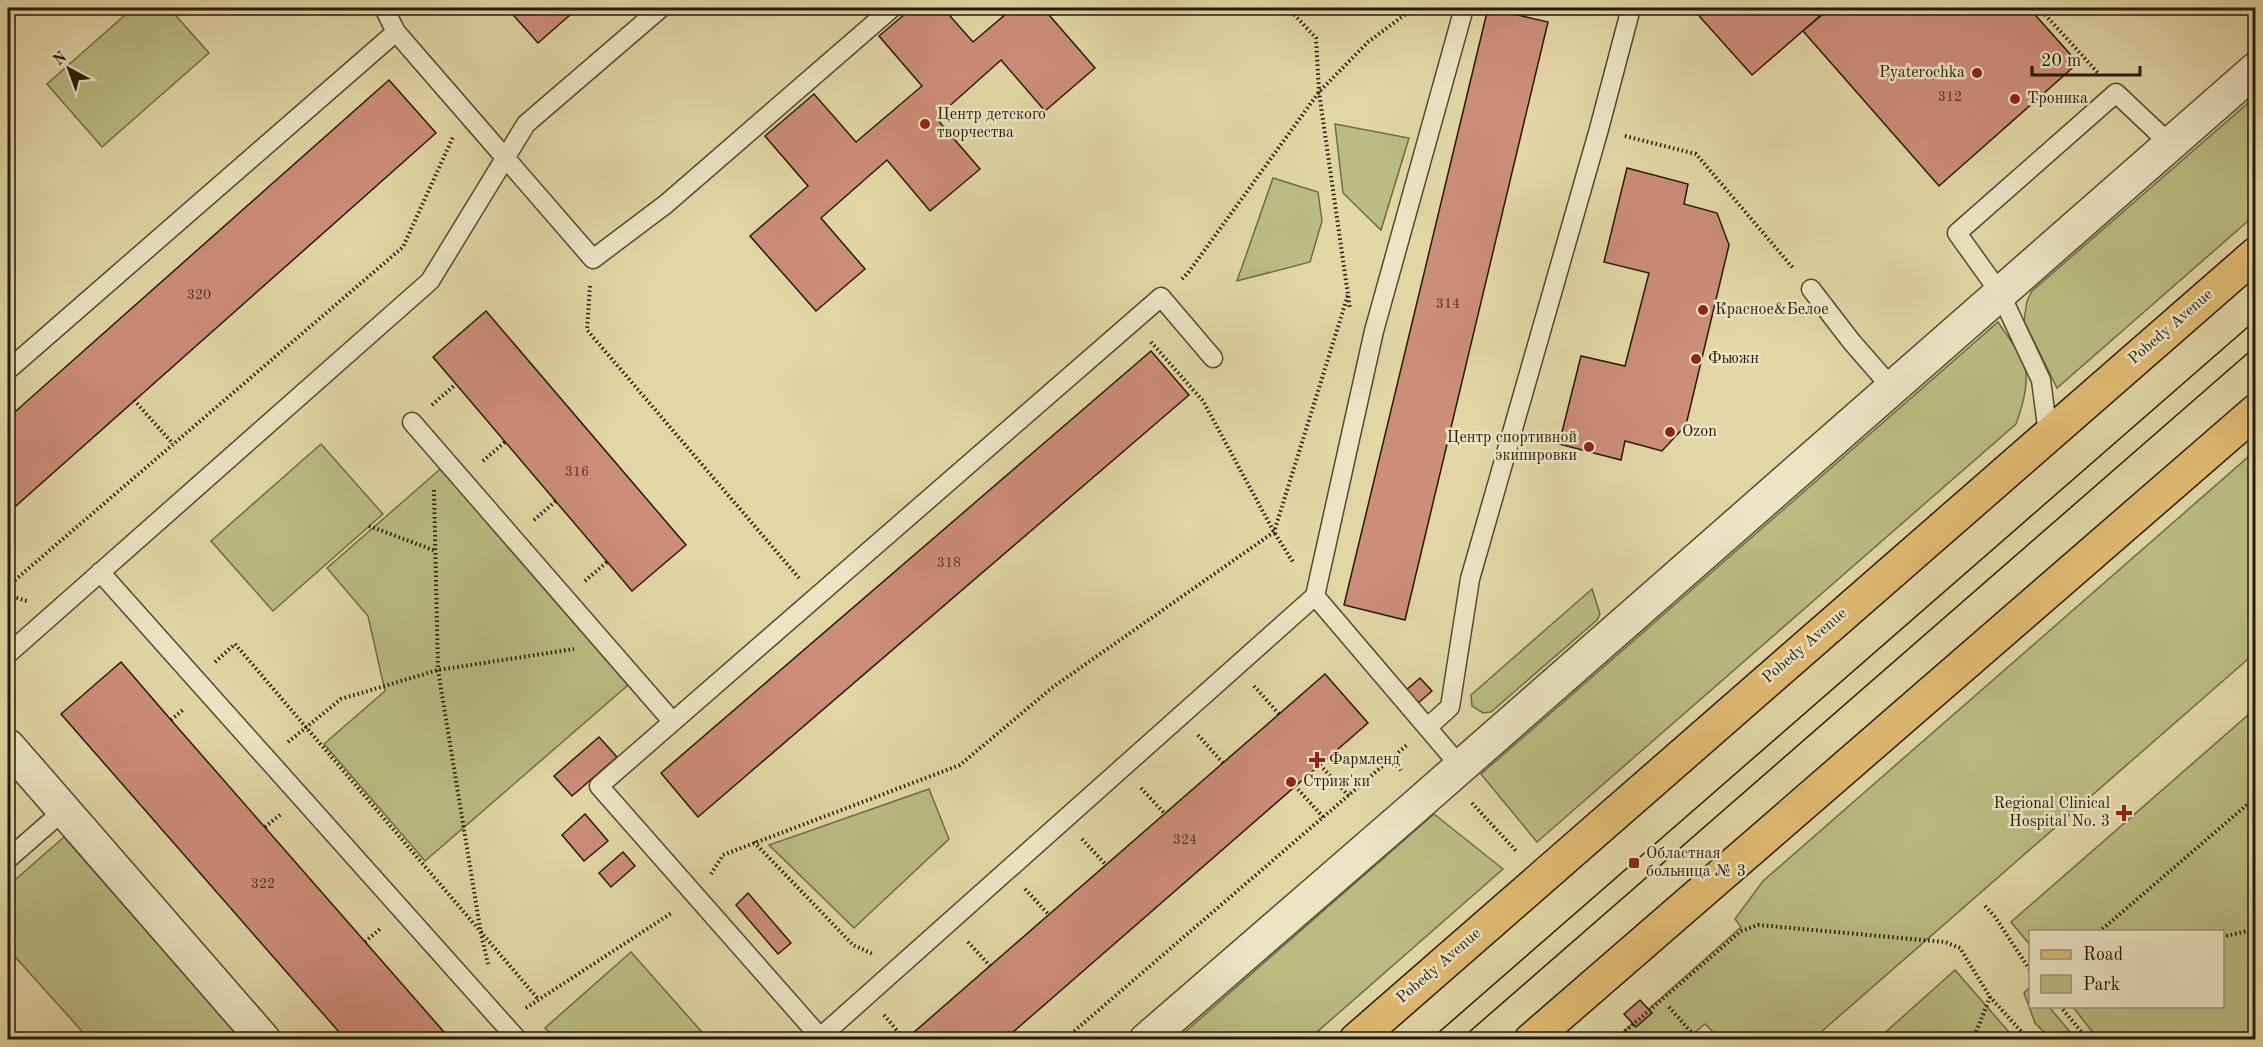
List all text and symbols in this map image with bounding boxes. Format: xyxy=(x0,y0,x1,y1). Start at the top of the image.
north arrow xyxy=(39,39,99,99)
scale bar xyxy=(2032,39,2140,77)
text: N xyxy=(51,49,71,69)
text: 20 m xyxy=(2041,52,2081,70)
place label: Pyaterochka xyxy=(1879,65,1965,81)
marker: Pyaterochka xyxy=(1970,66,1984,80)
house number: 312 xyxy=(1938,90,1962,104)
place label: Троника xyxy=(2027,91,2088,107)
marker: Троника xyxy=(2008,92,2022,106)
place label: Центр детского творчества xyxy=(937,107,1046,141)
marker: Центр детского творчества xyxy=(918,117,932,131)
street label: Pobedy Avenue xyxy=(2126,286,2216,368)
house number: 320 xyxy=(187,288,211,302)
house number: 314 xyxy=(1436,297,1460,311)
place label: Красное&Белое xyxy=(1715,302,1829,318)
marker: Красное&Белое xyxy=(1696,303,1710,317)
place label: Фьюжн xyxy=(1708,351,1759,367)
marker: Фьюжн xyxy=(1689,352,1703,366)
place label: Ozon xyxy=(1682,424,1717,440)
marker: Ozon xyxy=(1663,425,1677,439)
place label: Центр спортивной экипировки xyxy=(1447,430,1577,464)
marker: Центр спортивной экипировки xyxy=(1582,440,1596,454)
house number: 316 xyxy=(565,465,589,479)
house number: 318 xyxy=(937,556,961,570)
street label: Pobedy Avenue xyxy=(1760,605,1850,687)
place label: Фармленд xyxy=(1329,752,1400,768)
marker: Фармленд xyxy=(1310,753,1324,767)
place label: Стриж'ки xyxy=(1303,774,1370,790)
marker: Стриж'ки xyxy=(1284,775,1298,789)
place label: Regional Clinical Hospital No. 3 xyxy=(1993,796,2110,830)
marker: Regional Clinical Hospital No. 3 xyxy=(2115,804,2133,822)
house number: 324 xyxy=(1173,833,1197,847)
place label: Областная больница № 3 xyxy=(1646,846,1746,880)
marker: Областная больница № 3 xyxy=(1627,856,1641,870)
house number: 322 xyxy=(251,877,275,891)
street label: Pobedy Avenue xyxy=(1394,925,1484,1007)
legend xyxy=(2029,930,2224,1008)
text: Road xyxy=(2083,946,2123,964)
text: Park xyxy=(2083,976,2120,994)

